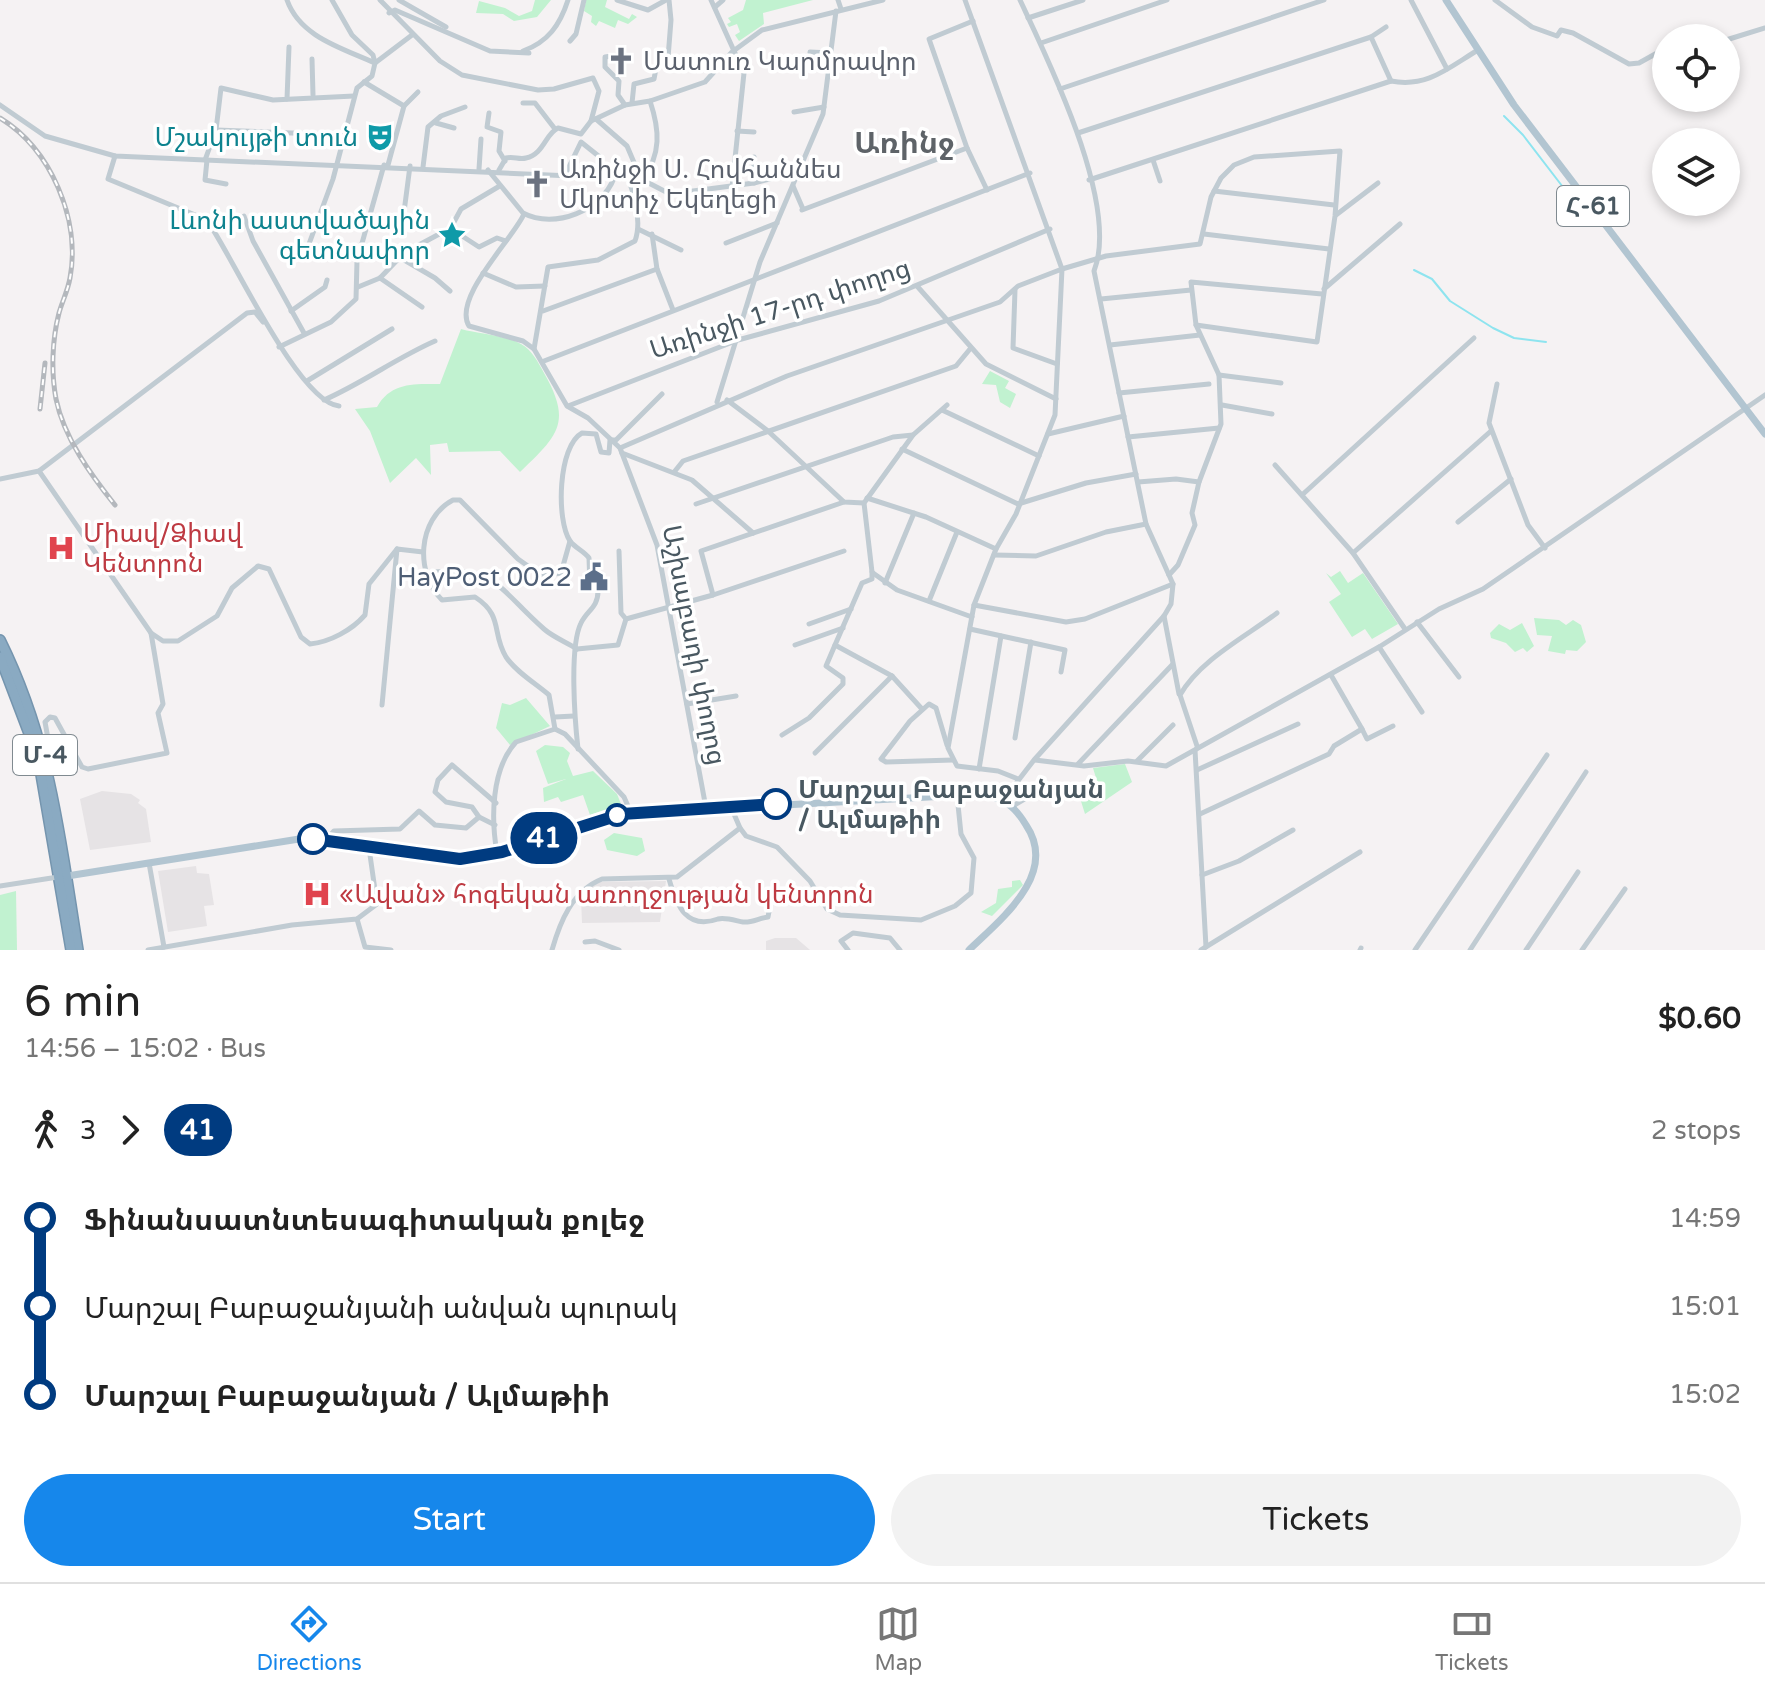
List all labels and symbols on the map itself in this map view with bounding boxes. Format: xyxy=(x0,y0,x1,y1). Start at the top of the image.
church icon: Մատուռ Կարմրավոր xyxy=(606,46,636,76)
place label: Մատուռ Կարմրավոր xyxy=(643,46,917,77)
place label: Մշակույթի տուն xyxy=(155,122,358,153)
theatre icon: Մշակույթի տուն xyxy=(365,122,395,152)
district label: Առինջ xyxy=(854,125,954,162)
place label: Առինջի Ս. Հովհաննես Մկրտիչ Եկեղեցի xyxy=(559,154,841,215)
church icon: Առինջի Ս. Հովհաննես Մկրտիչ Եկեղեցի xyxy=(522,169,552,199)
road number: Հ-61 xyxy=(1557,186,1629,226)
place label: Լևոնի աստվածային գետնափոր xyxy=(169,205,430,266)
place icon: Լևոնի աստվածային գետնափոր xyxy=(437,220,467,250)
street label: Առինջի 17-րդ փողոց xyxy=(646,252,914,366)
place label: Միավ/Ձիավ Կենտրոն xyxy=(83,518,243,579)
street label: Աշխաբադի փողոց xyxy=(656,522,732,768)
hospital icon: Միավ/Ձիավ Կենտրոն xyxy=(46,533,76,563)
place label: HayPost 0022 xyxy=(397,562,572,593)
public building icon: HayPost 0022 xyxy=(579,562,609,592)
road number: Մ-4 xyxy=(13,735,77,775)
place label: Մարշալ Բաբաջանյան / Ալմաթիի xyxy=(798,774,1104,835)
marker: Մարշալ Բաբաջանյան / Ալմաթիի xyxy=(761,789,791,819)
unlabelled marker xyxy=(606,804,628,826)
line badge: 41 xyxy=(508,812,580,864)
unlabelled marker xyxy=(298,824,328,854)
hospital icon: «Ավան» հոգեկան առողջության կենտրոն xyxy=(302,879,332,909)
place label: «Ավան» հոգեկան առողջության կենտրոն xyxy=(339,879,874,910)

